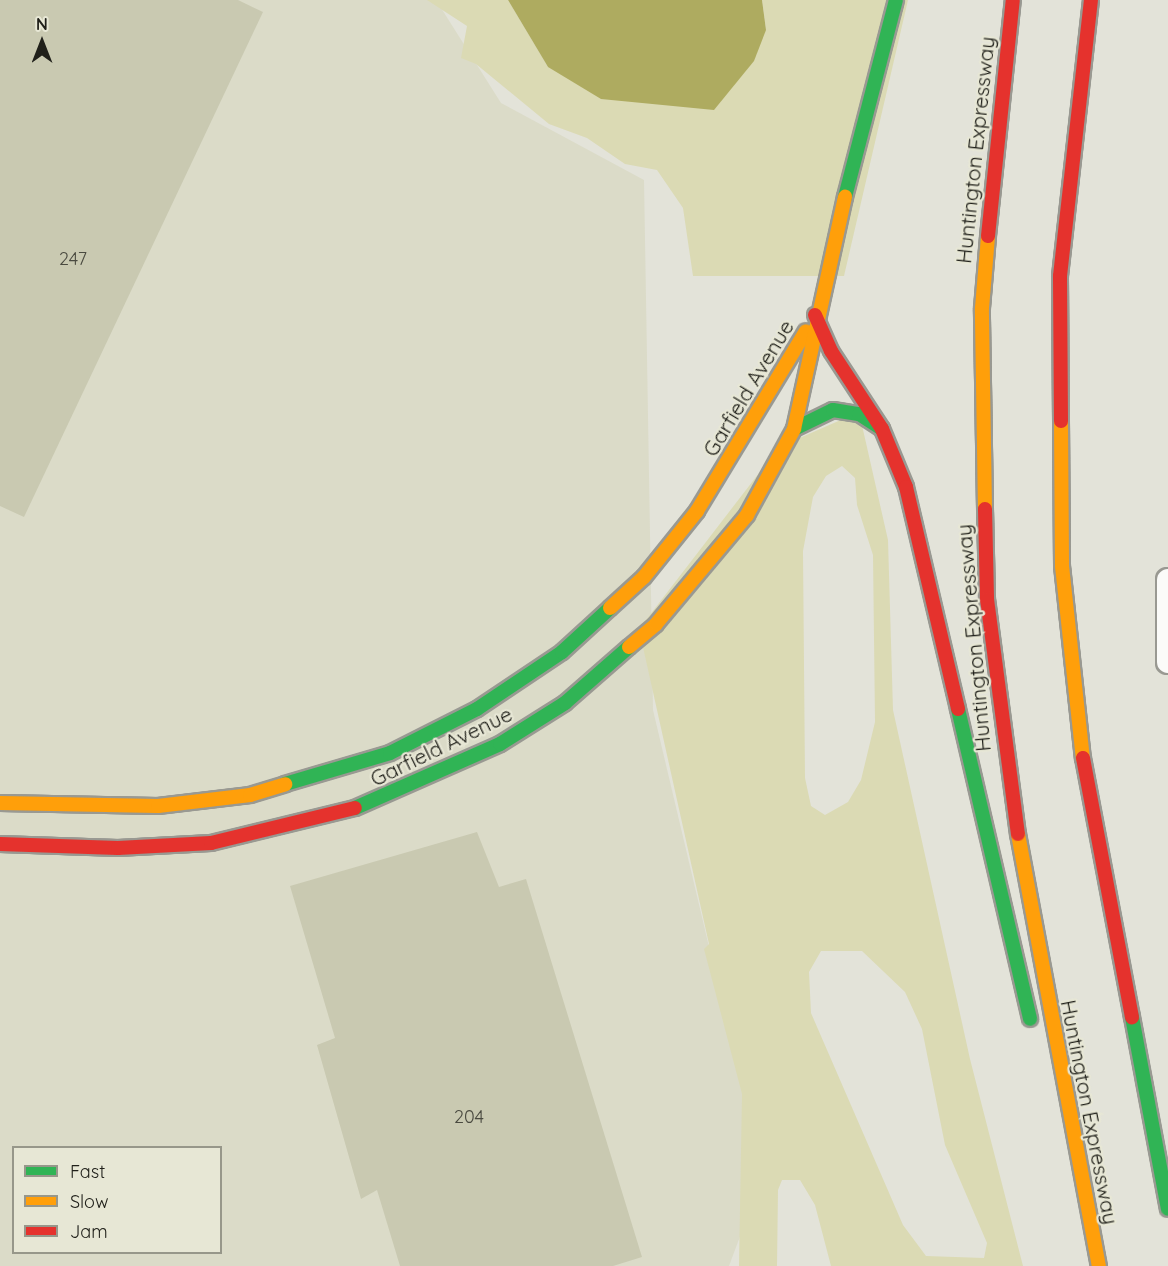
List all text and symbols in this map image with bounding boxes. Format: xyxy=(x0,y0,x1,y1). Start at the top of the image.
north arrow xyxy=(12,12,72,72)
text: N xyxy=(36,14,48,34)
street label: Huntington Expressway xyxy=(951,35,999,265)
house number: 247 xyxy=(59,248,87,270)
street label: Garfield Avenue xyxy=(697,315,799,461)
street label: Huntington Expressway xyxy=(951,523,995,753)
street label: Garfield Avenue xyxy=(366,701,516,791)
street label: Huntington Expressway xyxy=(1056,998,1124,1226)
house number: 204 xyxy=(454,1106,484,1128)
legend xyxy=(12,1146,222,1254)
text: Fast xyxy=(70,1160,105,1183)
text: Slow xyxy=(70,1190,108,1213)
text: Jam xyxy=(70,1220,108,1243)

